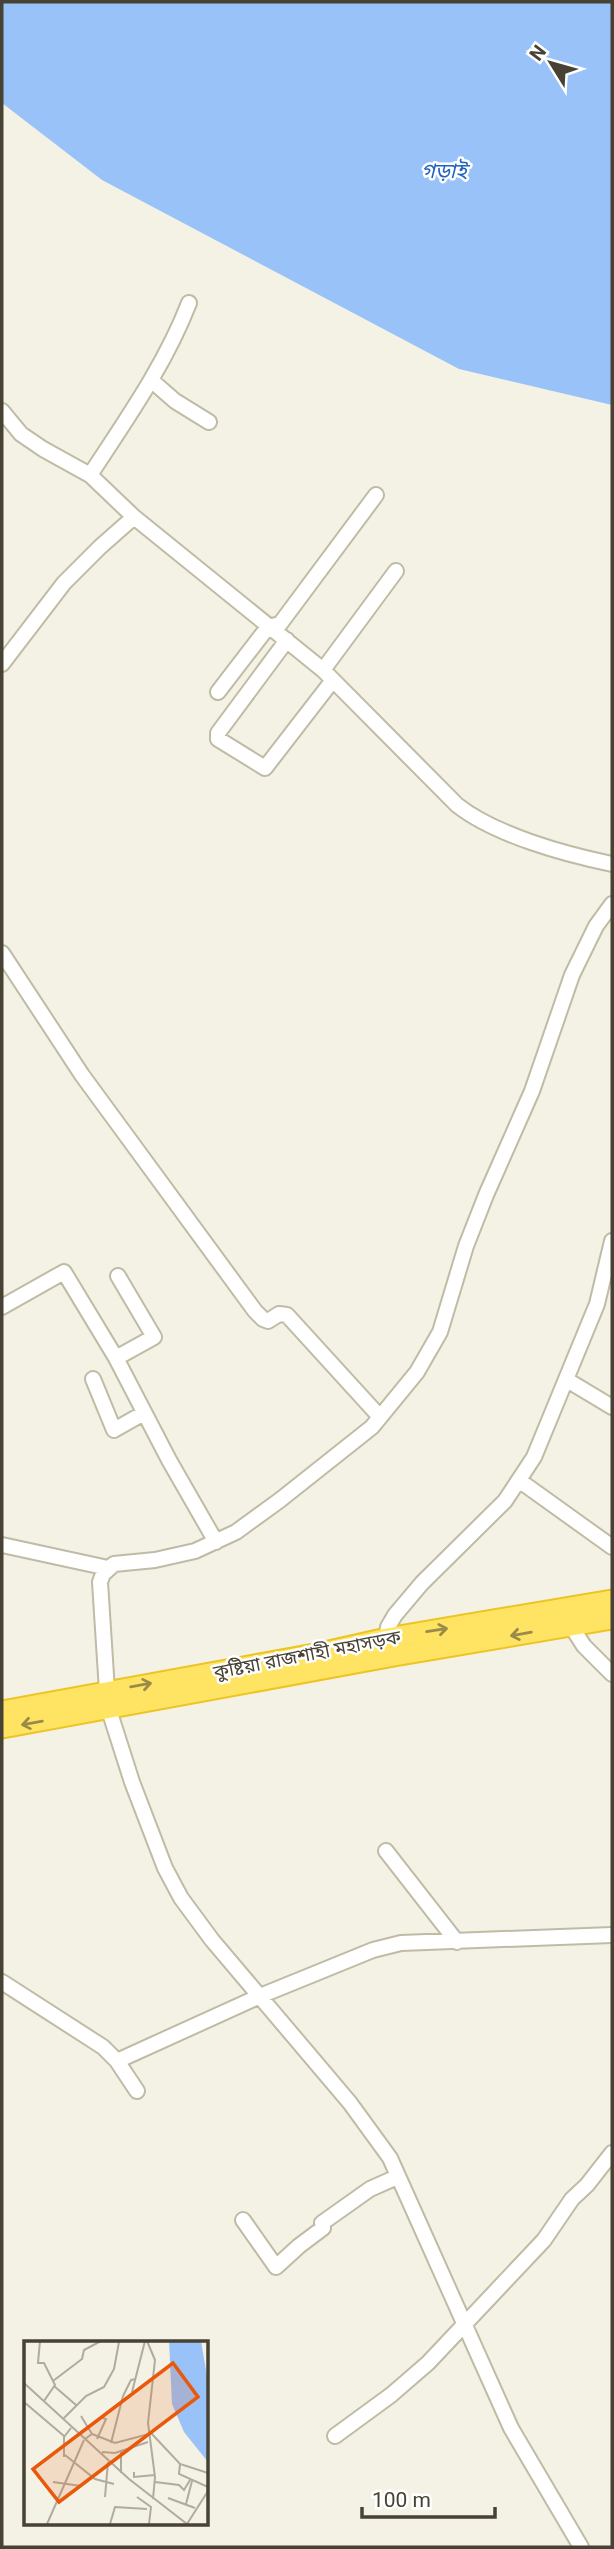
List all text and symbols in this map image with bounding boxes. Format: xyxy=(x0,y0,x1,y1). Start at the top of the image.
north arrow xyxy=(516,28,586,98)
text: N xyxy=(525,41,551,65)
water label: গড়াই xyxy=(421,158,470,183)
one-way arrow xyxy=(425,1623,448,1636)
street label: কুষ্টিয়া রাজশাহী মহাসড়ক xyxy=(211,1625,403,1684)
one-way arrow xyxy=(510,1628,533,1641)
one-way arrow xyxy=(129,1678,152,1691)
one-way arrow xyxy=(21,1716,44,1730)
inset map xyxy=(24,2341,208,2524)
scale bar xyxy=(362,2476,495,2520)
text: 100 m xyxy=(372,2488,431,2512)

